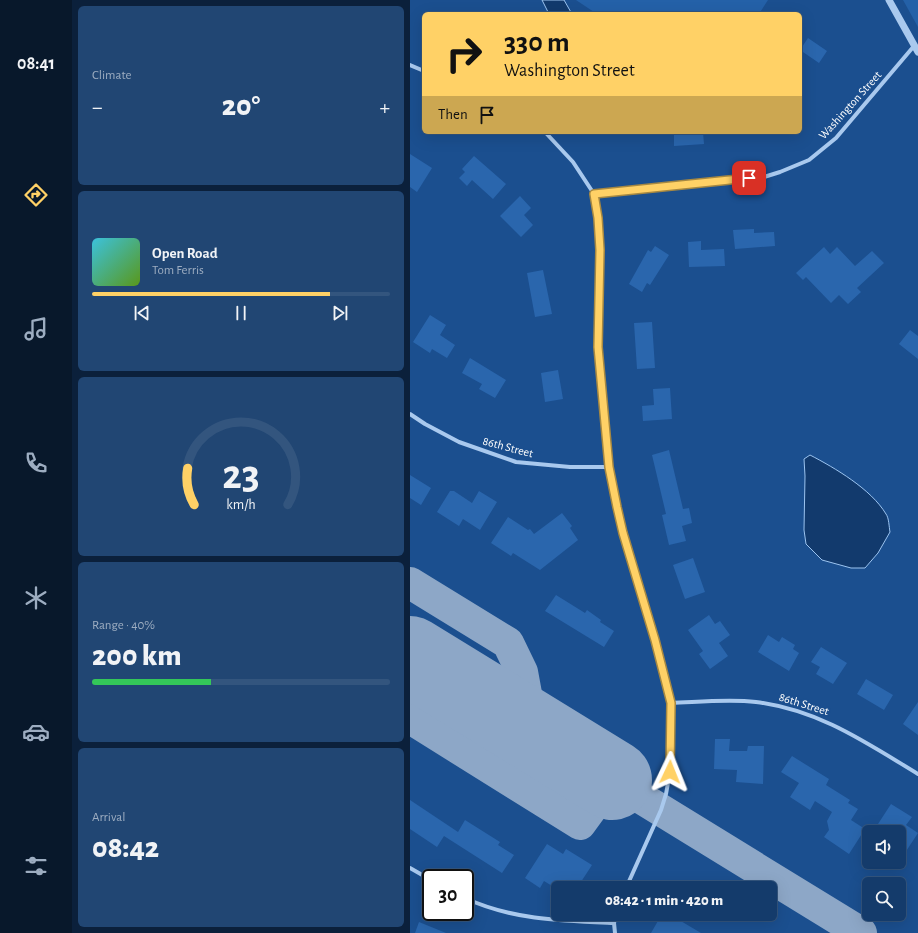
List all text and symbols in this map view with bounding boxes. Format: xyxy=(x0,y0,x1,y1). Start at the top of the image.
icon: right xyxy=(438,28,490,80)
text: 330 m xyxy=(504,29,570,57)
text: 08:41 xyxy=(17,55,55,73)
text: Washington Street xyxy=(504,62,635,80)
text: Climate xyxy=(92,69,131,82)
street label: Washington Street xyxy=(816,69,884,141)
text: 20° xyxy=(222,91,260,121)
text: − xyxy=(92,96,103,118)
text: + xyxy=(379,96,390,118)
icon: arrive xyxy=(476,104,498,126)
text: Then xyxy=(438,107,468,122)
pin xyxy=(732,161,766,195)
icon: arrive xyxy=(738,167,760,189)
icon: directions xyxy=(22,181,50,209)
text: Open Road xyxy=(152,246,218,261)
text: Tom Ferris xyxy=(152,264,204,277)
icon: previous xyxy=(131,302,153,324)
icon: pause xyxy=(230,302,252,324)
icon: next xyxy=(329,302,351,324)
icon: music xyxy=(22,315,50,343)
street label: 86th Street xyxy=(482,435,535,460)
icon: phone xyxy=(22,449,50,477)
text: 23 xyxy=(222,454,260,495)
text: km/h xyxy=(226,497,256,511)
icon: climate xyxy=(22,584,50,612)
text: Range · 40% xyxy=(92,619,155,632)
text: 200 km xyxy=(92,641,182,671)
street label: 86th Street xyxy=(778,691,831,717)
icon: car xyxy=(22,718,50,746)
position arrow xyxy=(649,751,691,793)
text: Arrival xyxy=(92,811,125,824)
map controls xyxy=(862,825,906,921)
button: sound xyxy=(862,825,906,869)
text: 08:42 xyxy=(92,833,159,863)
icon: filters xyxy=(22,852,50,880)
speed limit sign: 30 xyxy=(422,869,474,921)
button: search xyxy=(862,877,906,921)
text: 08:42 · 1 min · 420 m xyxy=(605,893,723,908)

